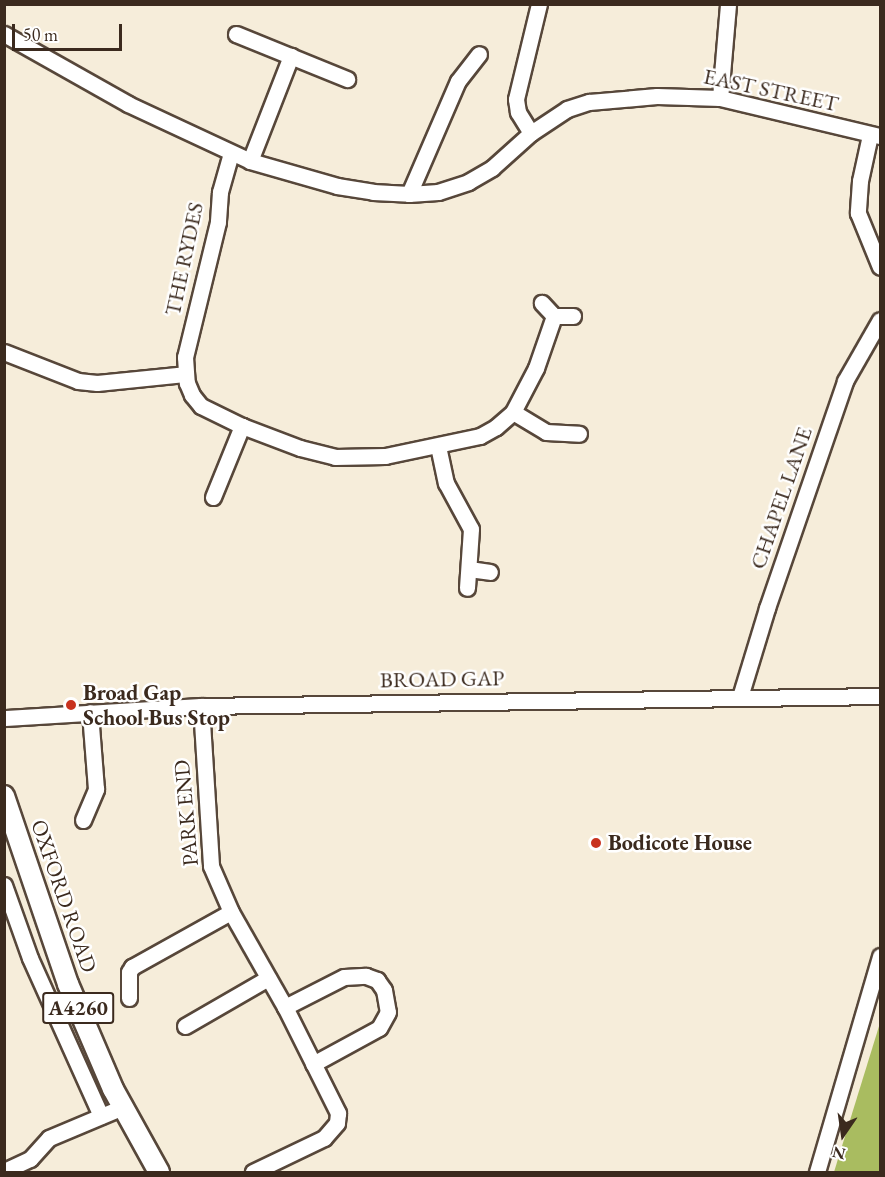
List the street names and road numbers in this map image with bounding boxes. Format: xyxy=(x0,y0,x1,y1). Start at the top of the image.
street label: EAST STREET xyxy=(701,63,841,117)
street label: THE RYDES xyxy=(159,200,209,318)
street label: CHAPEL LANE xyxy=(744,424,818,572)
street label: BROAD GAP xyxy=(380,665,504,693)
street label: PARK END xyxy=(168,759,204,867)
street label: OXFORD ROAD xyxy=(25,816,103,976)
road number: A4260 xyxy=(42,990,114,1026)

